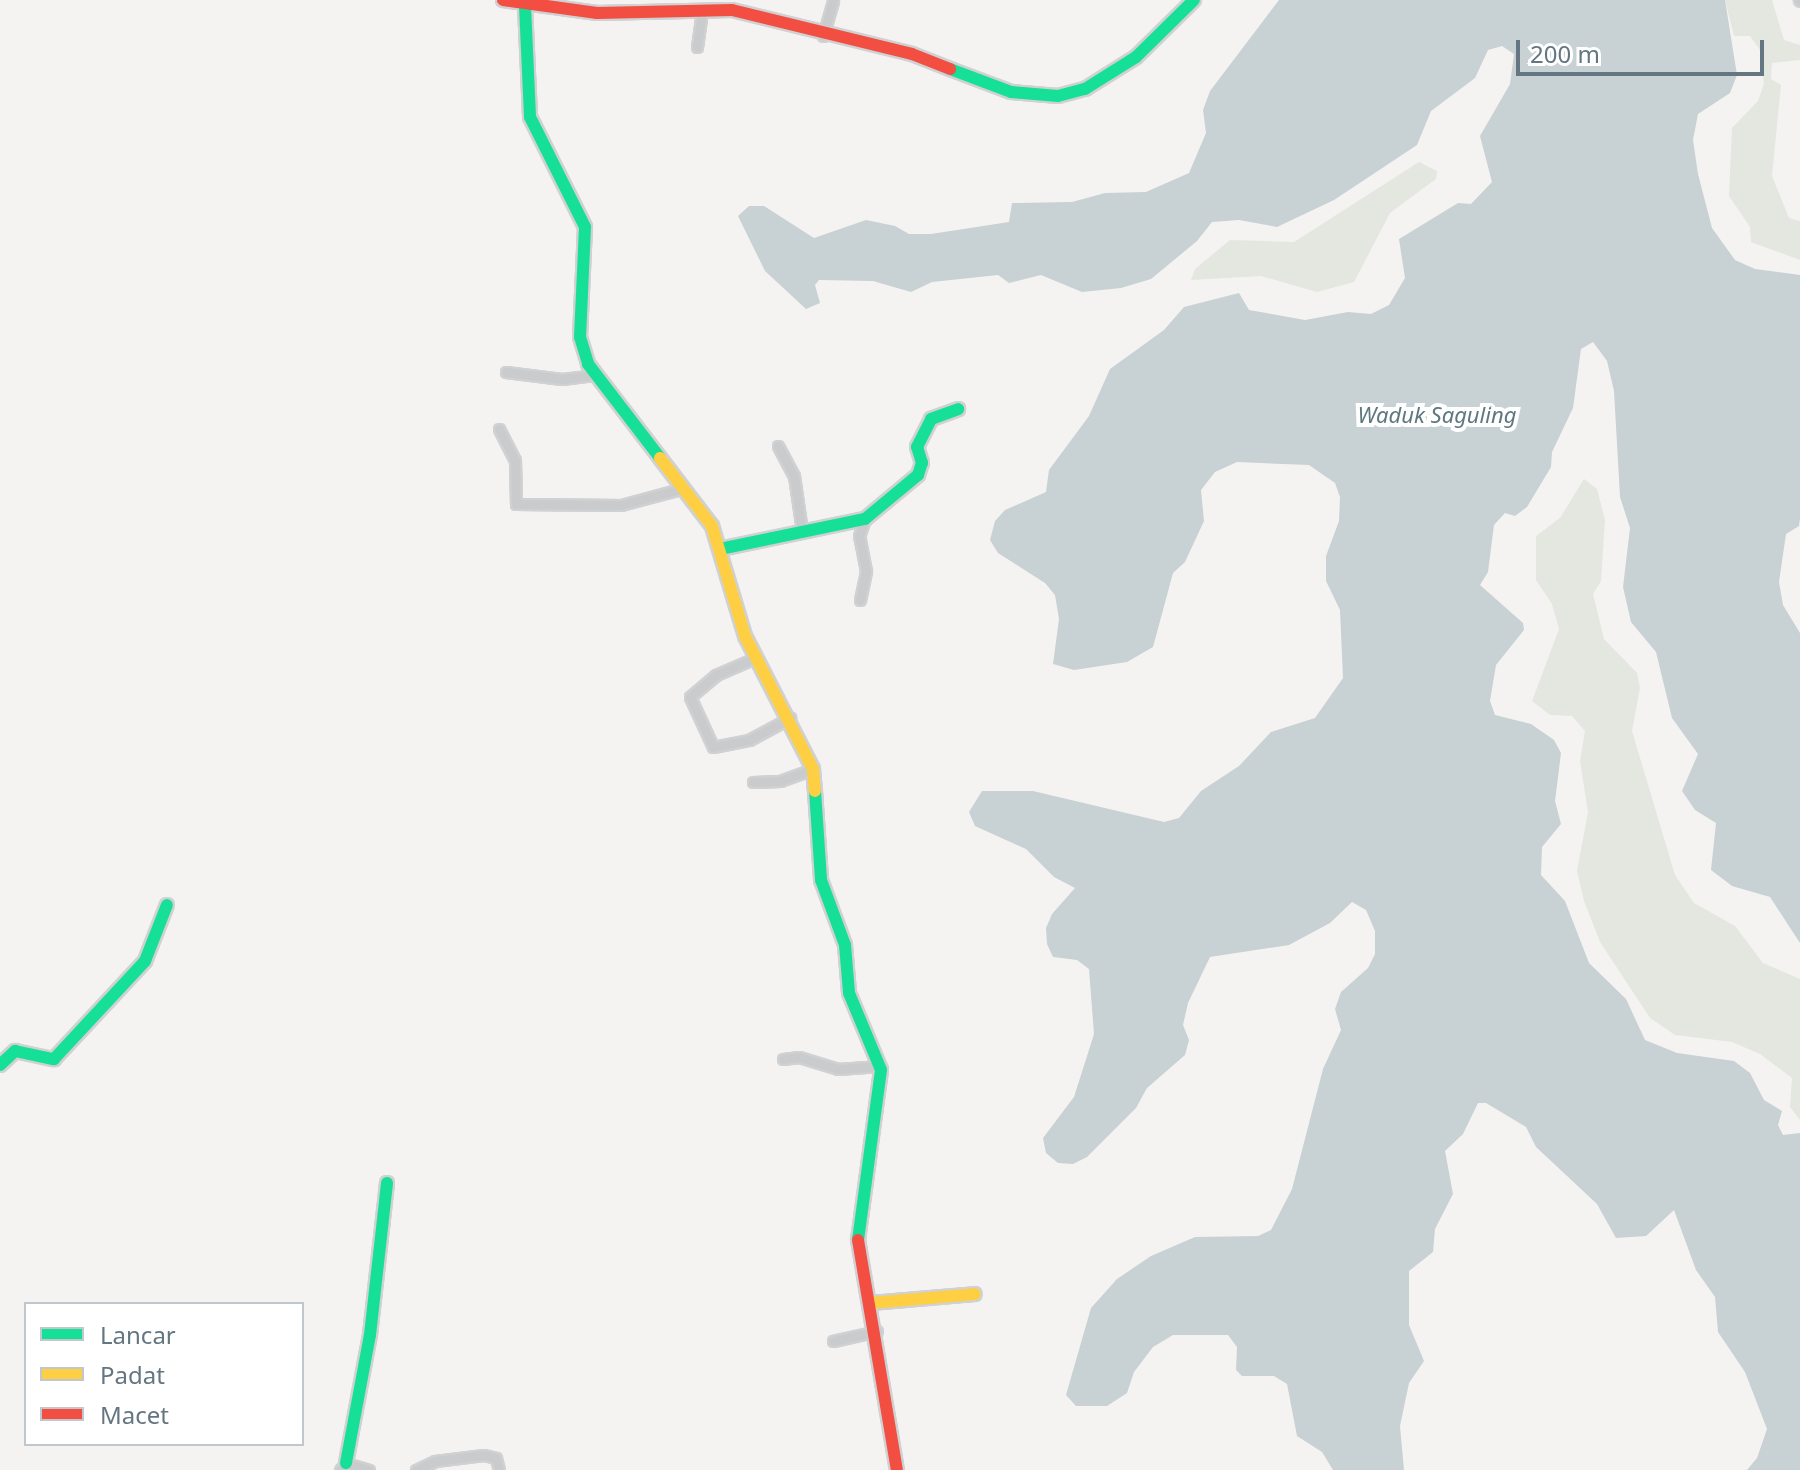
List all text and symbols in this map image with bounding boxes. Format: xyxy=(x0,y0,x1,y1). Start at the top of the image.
scale bar xyxy=(1520,24,1768,74)
text: 200 m xyxy=(1530,37,1600,70)
water label: Waduk Saguling xyxy=(1358,402,1516,428)
legend xyxy=(24,1302,304,1446)
text: Lancar xyxy=(100,1318,176,1351)
text: Padat xyxy=(100,1358,165,1391)
text: Macet xyxy=(100,1398,169,1431)

